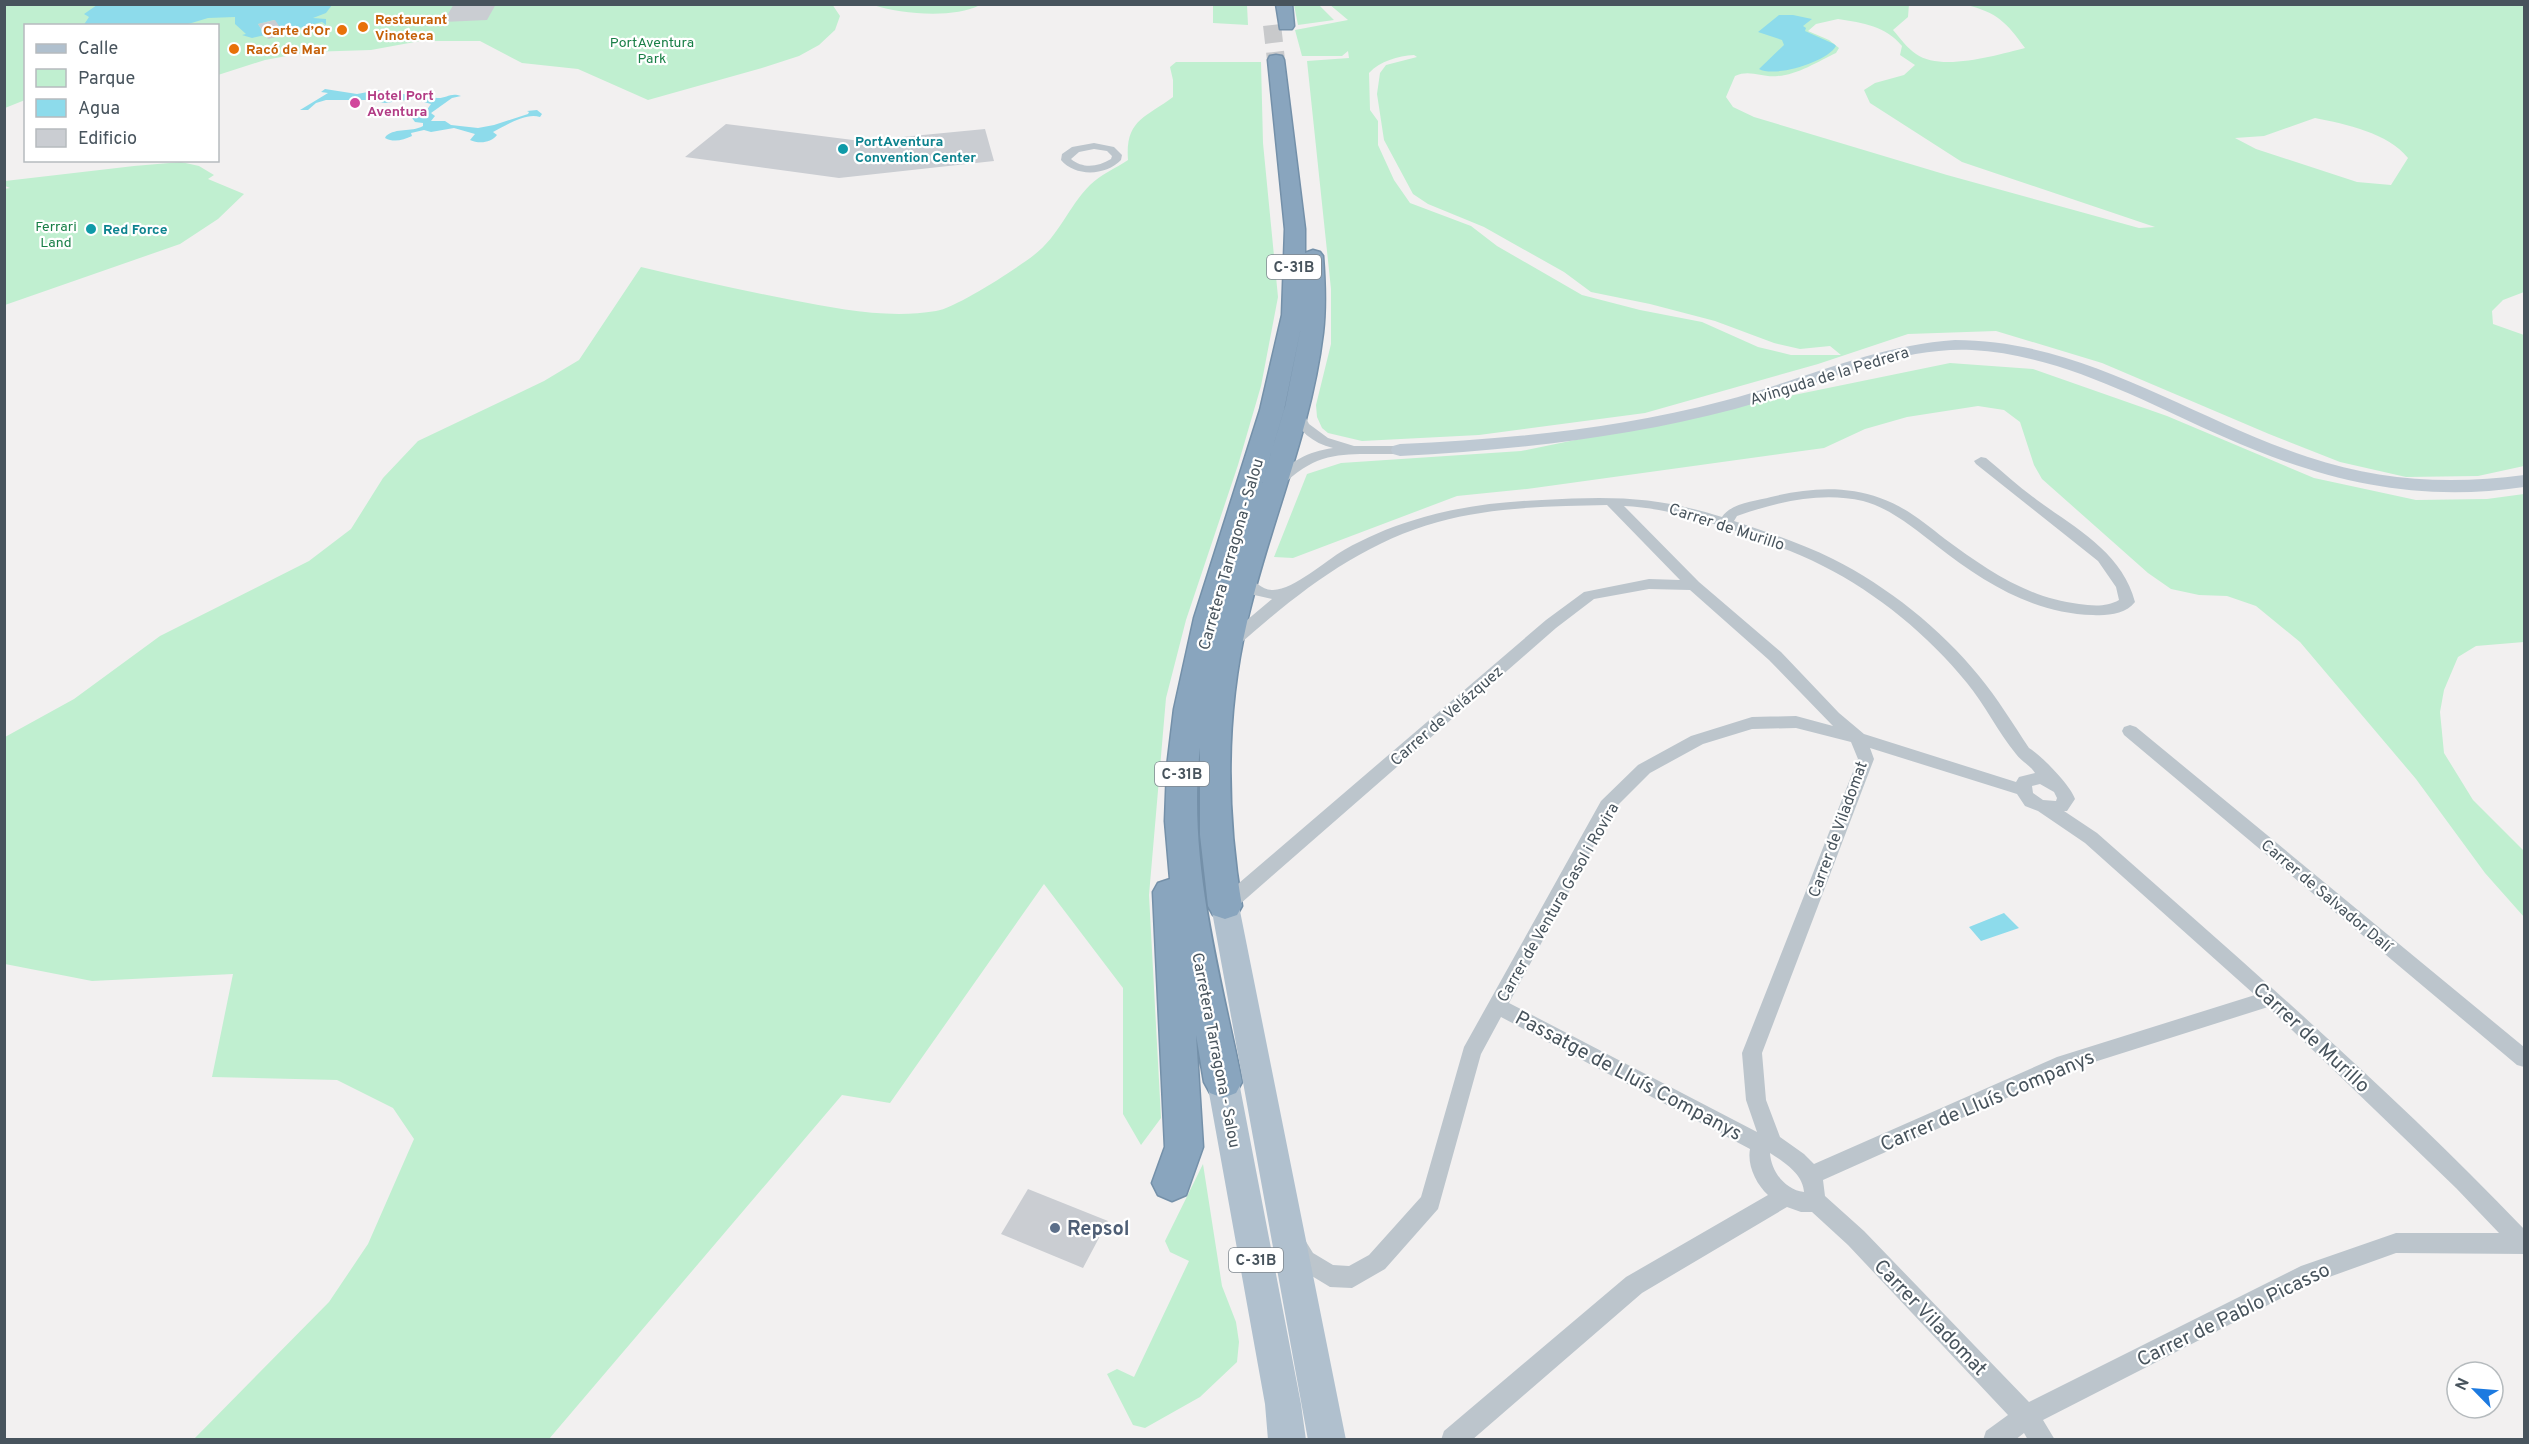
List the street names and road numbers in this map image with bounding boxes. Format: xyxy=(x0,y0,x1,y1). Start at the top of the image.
road number: C-31B xyxy=(1267,255,1321,279)
street label: Avinguda de la Pedrera xyxy=(1748,343,1912,411)
street label: Carretera Tarragona - Salou xyxy=(1195,456,1269,653)
street label: Carrer de Murillo xyxy=(1666,500,1787,556)
street label: Carrer de Velázquez xyxy=(1387,662,1508,771)
street label: Carrer de Viladomat xyxy=(1805,759,1873,901)
road number: C-31B xyxy=(1155,762,1209,786)
street label: Carrer de Ventura Gasol i Rovira xyxy=(1493,800,1624,1006)
street label: Carrer de Salvador Dalí xyxy=(2256,836,2397,958)
street label: Carretera Tarragona - Salou xyxy=(1186,951,1244,1150)
street label: Carrer de Murillo xyxy=(2247,978,2375,1099)
street label: Passatge de Lluís Companys xyxy=(1510,1006,1746,1148)
street label: Carrer de Lluís Companys xyxy=(1877,1045,2099,1159)
road number: C-31B xyxy=(1229,1248,1283,1272)
street label: Carrer Viladomat xyxy=(1867,1254,1992,1382)
street label: Carrer de Pablo Picasso xyxy=(2133,1258,2335,1374)

